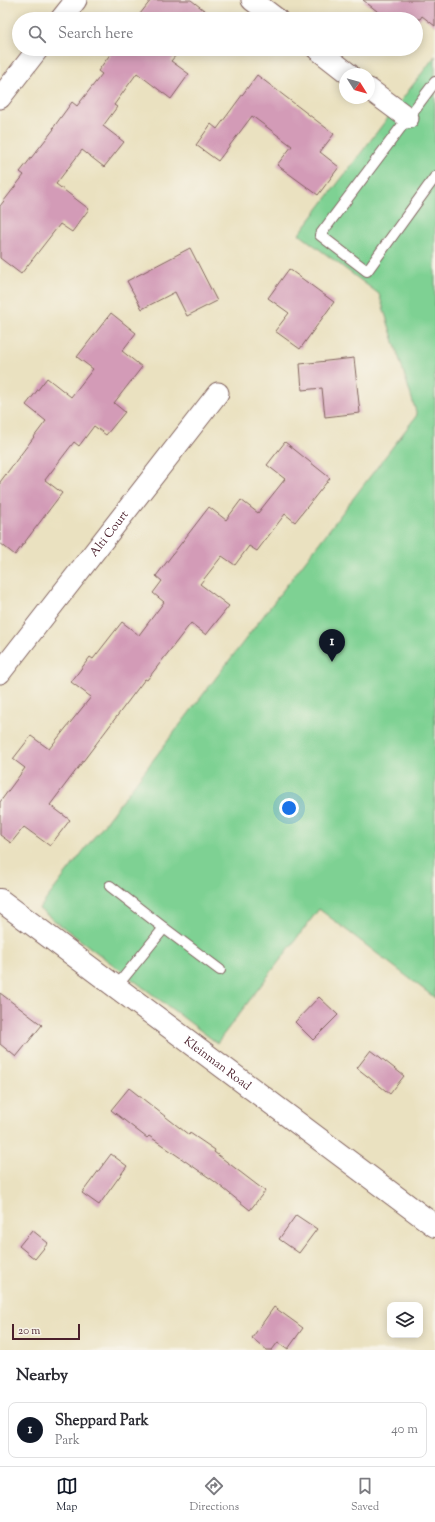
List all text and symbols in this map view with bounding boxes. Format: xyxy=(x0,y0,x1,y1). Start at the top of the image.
search box xyxy=(12,12,423,56)
icon: search xyxy=(26,23,48,45)
text: Search here xyxy=(58,24,133,45)
north arrow xyxy=(339,68,375,104)
street label: Alti Court xyxy=(86,507,133,561)
pin: 1 xyxy=(319,629,345,662)
your location xyxy=(279,798,299,818)
street label: Kleinman Road xyxy=(180,1033,255,1095)
map controls xyxy=(387,1302,423,1338)
button: layers xyxy=(387,1302,423,1338)
scale bar xyxy=(12,1322,80,1341)
text: 20 m xyxy=(18,1323,40,1339)
text: Nearby xyxy=(16,1364,68,1388)
text: Sheppard Park xyxy=(55,1411,149,1432)
text: 1 xyxy=(28,1421,32,1439)
text: 40 m xyxy=(391,1421,418,1439)
text: Park xyxy=(55,1432,80,1450)
tab: Map xyxy=(56,1475,78,1515)
tab: Directions xyxy=(190,1475,239,1515)
tab: Saved xyxy=(351,1475,379,1515)

